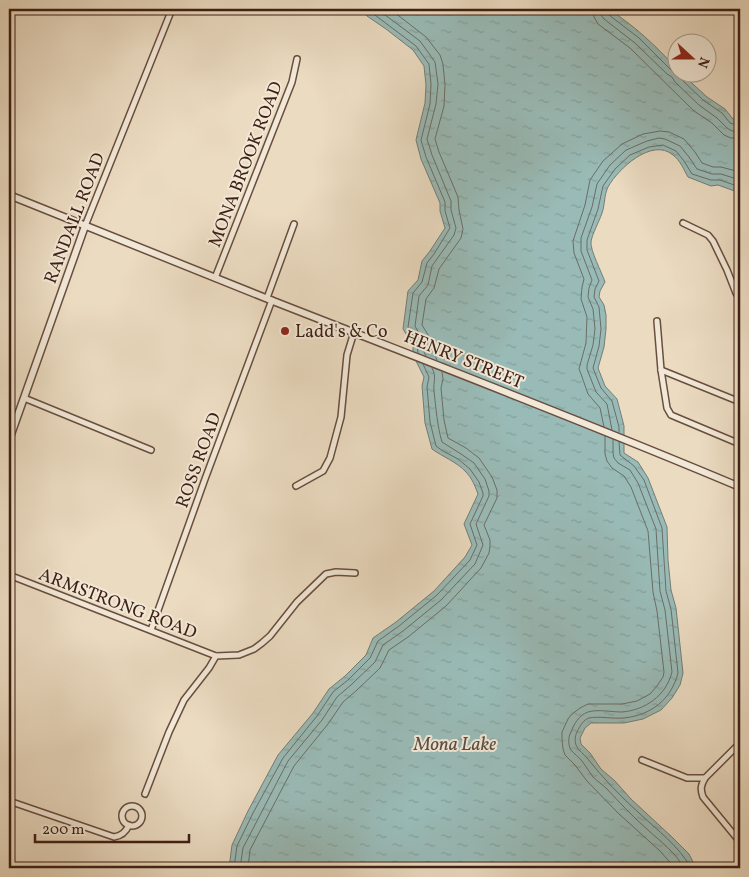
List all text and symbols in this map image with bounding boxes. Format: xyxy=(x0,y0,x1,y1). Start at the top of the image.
north arrow xyxy=(666,32,716,82)
text: N xyxy=(692,54,713,70)
street label: MONA BROOK ROAD xyxy=(203,78,290,251)
street label: RANDALL ROAD xyxy=(39,149,112,288)
place label: Ladd's & Co xyxy=(295,320,388,345)
marker: Ladd's & Co xyxy=(279,325,291,337)
street label: HENRY STREET xyxy=(400,325,527,396)
street label: ROSS ROAD xyxy=(171,409,228,512)
street label: ARMSTRONG ROAD xyxy=(35,563,200,646)
water label: Mona Lake xyxy=(413,732,496,758)
scale bar xyxy=(35,812,189,844)
text: 200 m xyxy=(42,820,85,841)

